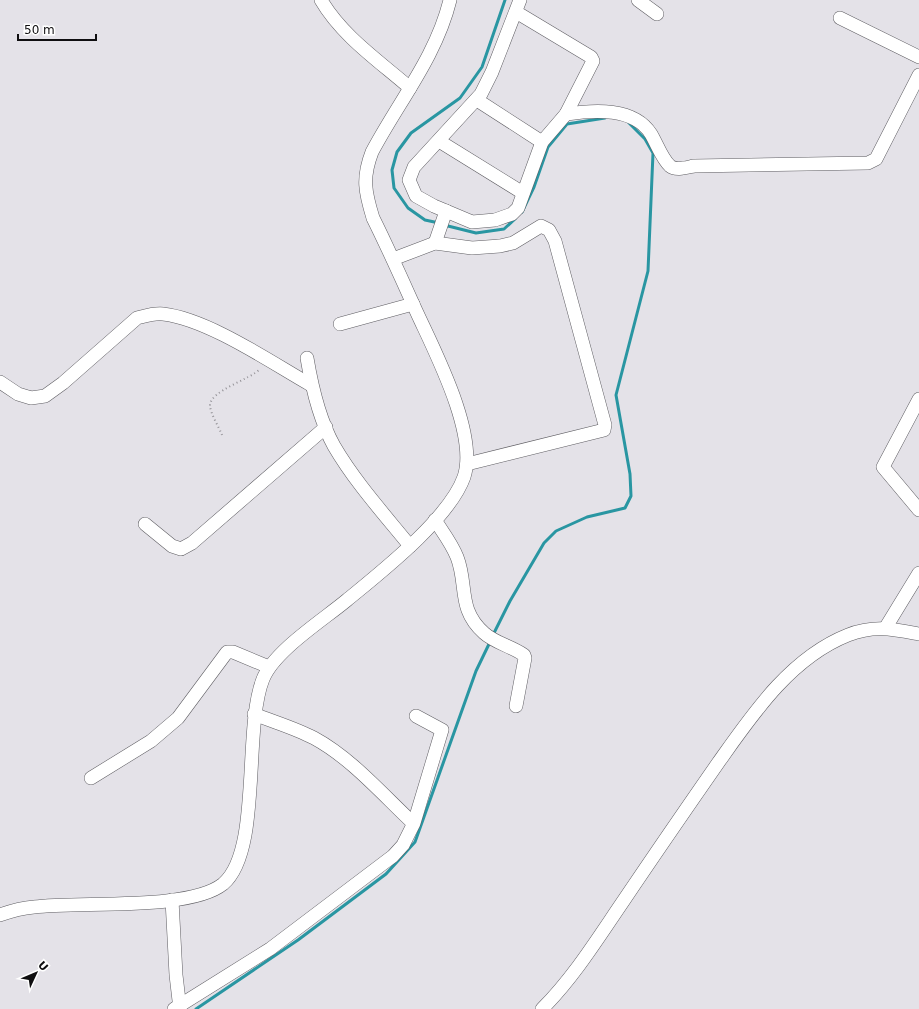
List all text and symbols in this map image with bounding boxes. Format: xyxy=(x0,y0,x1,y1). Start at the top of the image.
scale bar xyxy=(18,16,96,42)
text: 50 m xyxy=(24,23,55,37)
north arrow xyxy=(16,953,56,993)
text: U xyxy=(35,959,51,974)

